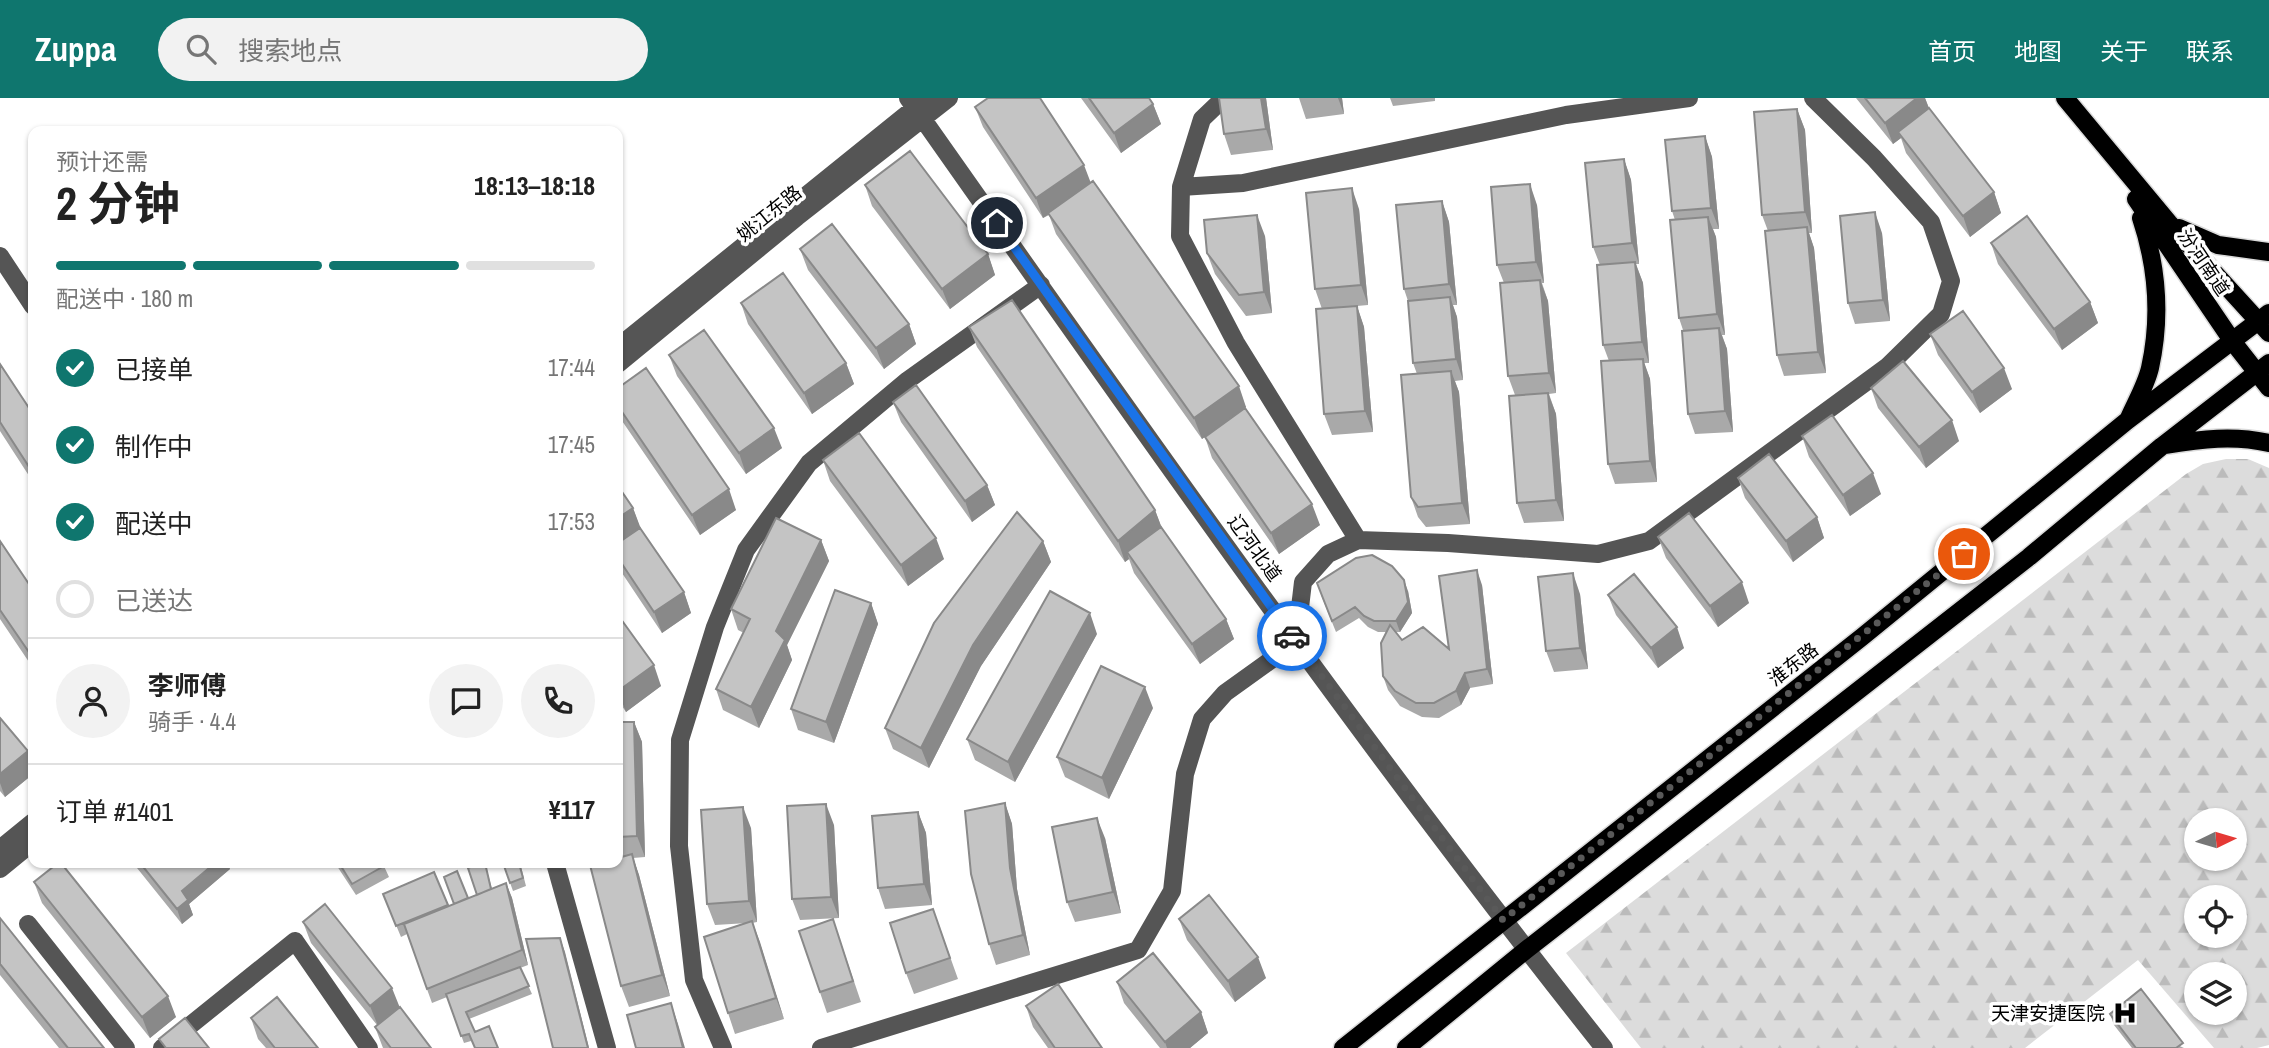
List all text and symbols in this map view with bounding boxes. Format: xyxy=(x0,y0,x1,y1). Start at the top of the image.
search box xyxy=(158,18,648,81)
text: Zuppa xyxy=(35,27,116,71)
icon: search xyxy=(182,30,220,68)
text: 搜索地点 xyxy=(238,33,342,68)
text: 首页 xyxy=(1928,35,1976,67)
text: 地图 xyxy=(2014,35,2062,67)
text: 关于 xyxy=(2100,35,2148,67)
text: 联系 xyxy=(2186,35,2234,67)
text: 预计还需 xyxy=(56,146,148,177)
text: 18:13–18:18 xyxy=(474,168,595,203)
text: 2 分钟 xyxy=(56,172,179,234)
street label: 姚江东路 xyxy=(731,179,807,247)
pin xyxy=(967,193,1027,253)
icon: home xyxy=(978,204,1016,242)
street label: 汾河南道 xyxy=(2172,223,2236,301)
text: 配送中 · 180 m xyxy=(56,283,193,314)
icon: check xyxy=(56,349,94,387)
text: 已接单 xyxy=(115,352,193,387)
text: 17:44 xyxy=(548,352,595,383)
icon: check xyxy=(56,426,94,464)
text: 制作中 xyxy=(115,429,193,464)
text: 17:45 xyxy=(548,429,595,460)
icon: check xyxy=(56,503,94,541)
text: 配送中 xyxy=(115,506,193,541)
text: 17:53 xyxy=(548,506,595,537)
street label: 辽河北道 xyxy=(1222,510,1288,586)
pin xyxy=(1934,524,1994,584)
icon: bag xyxy=(1945,535,1983,573)
text: 已送达 xyxy=(115,583,193,618)
courier xyxy=(1257,601,1327,671)
icon: car xyxy=(1273,617,1311,655)
street label: 淮东路 xyxy=(1763,636,1823,692)
button: person xyxy=(56,664,130,738)
button: chat xyxy=(429,664,503,738)
button: phone xyxy=(521,664,595,738)
text: 李师傅 xyxy=(148,668,226,703)
text: 骑手 · 4.4 xyxy=(148,706,236,737)
text: ¥117 xyxy=(549,792,595,827)
text: 订单 #1401 xyxy=(56,794,173,829)
north arrow xyxy=(2184,808,2247,872)
map controls xyxy=(2184,808,2247,1025)
button: locate xyxy=(2184,885,2247,948)
button: layers xyxy=(2184,962,2247,1025)
hospital icon: 天津安捷医院 xyxy=(2111,999,2139,1027)
place label: 天津安捷医院 xyxy=(1991,1000,2105,1026)

